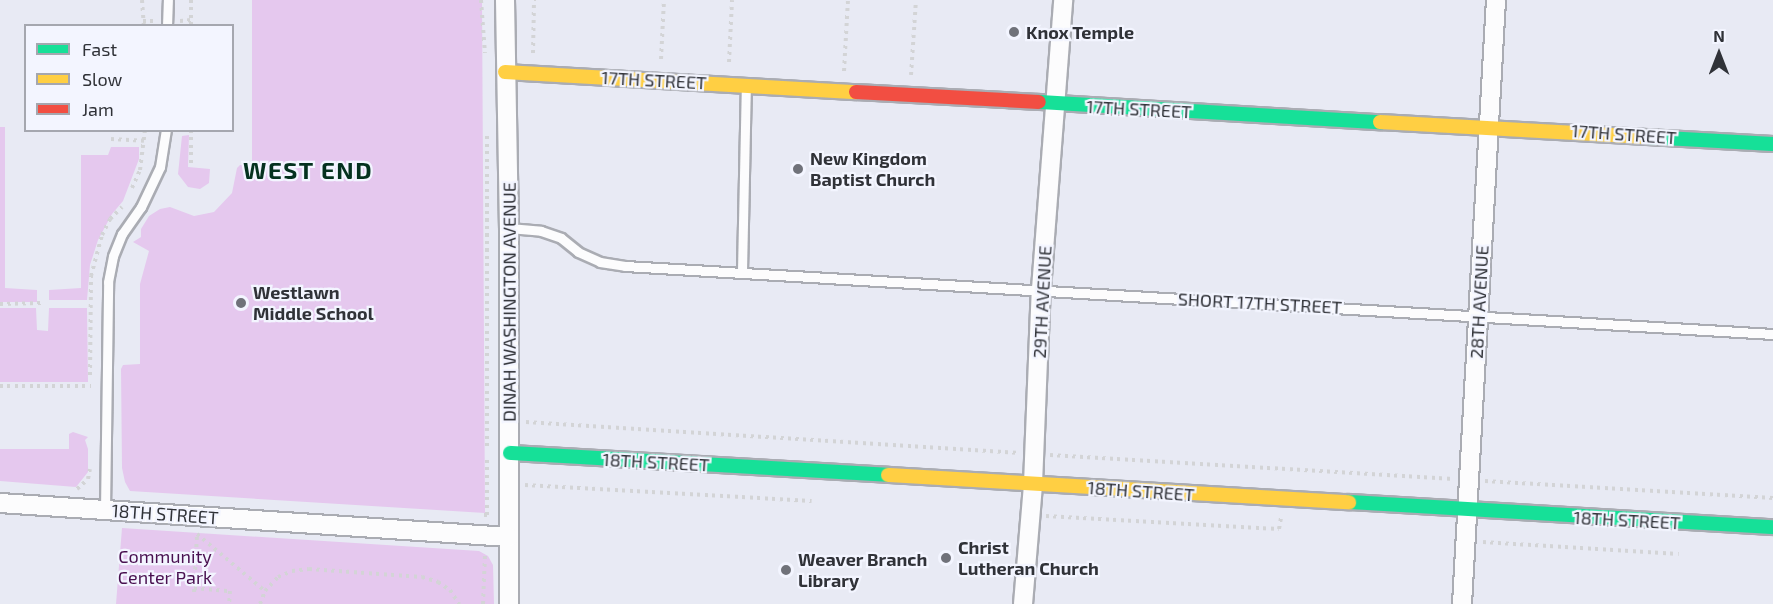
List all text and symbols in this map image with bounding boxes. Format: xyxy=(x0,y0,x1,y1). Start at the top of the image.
place label: Knox Temple xyxy=(1026,21,1135,43)
legend xyxy=(24,24,234,132)
north arrow xyxy=(1689,24,1749,84)
marker: Knox Temple xyxy=(1007,25,1021,39)
text: N xyxy=(1713,26,1725,45)
text: Fast xyxy=(82,38,117,60)
street label: 17TH STREET xyxy=(601,66,707,94)
text: Slow xyxy=(82,68,122,90)
street label: 17TH STREET xyxy=(1086,95,1192,123)
text: Jam xyxy=(82,98,114,120)
street label: 17TH STREET xyxy=(1571,120,1677,148)
place label: New Kingdom Baptist Church xyxy=(810,148,935,190)
district label: WEST END xyxy=(243,156,373,184)
marker: New Kingdom Baptist Church xyxy=(791,162,805,176)
street label: DINAH WASHINGTON AVENUE xyxy=(498,182,520,422)
street label: 29TH AVENUE xyxy=(1028,245,1056,359)
street label: 28TH AVENUE xyxy=(1465,245,1493,359)
place label: Westlawn Middle School xyxy=(253,282,374,324)
street label: SHORT 17TH STREET xyxy=(1177,288,1343,318)
marker: Westlawn Middle School xyxy=(234,296,248,310)
street label: 18TH STREET xyxy=(602,448,710,476)
street label: 18TH STREET xyxy=(1087,476,1195,506)
street label: 18TH STREET xyxy=(111,499,219,529)
street label: 18TH STREET xyxy=(1573,506,1681,534)
place label: Christ Lutheran Church xyxy=(958,537,1099,580)
park label: Community Center Park xyxy=(118,546,212,588)
place label: Weaver Branch Library xyxy=(798,549,928,592)
marker: Christ Lutheran Church xyxy=(939,551,953,565)
marker: Weaver Branch Library xyxy=(779,563,793,577)

